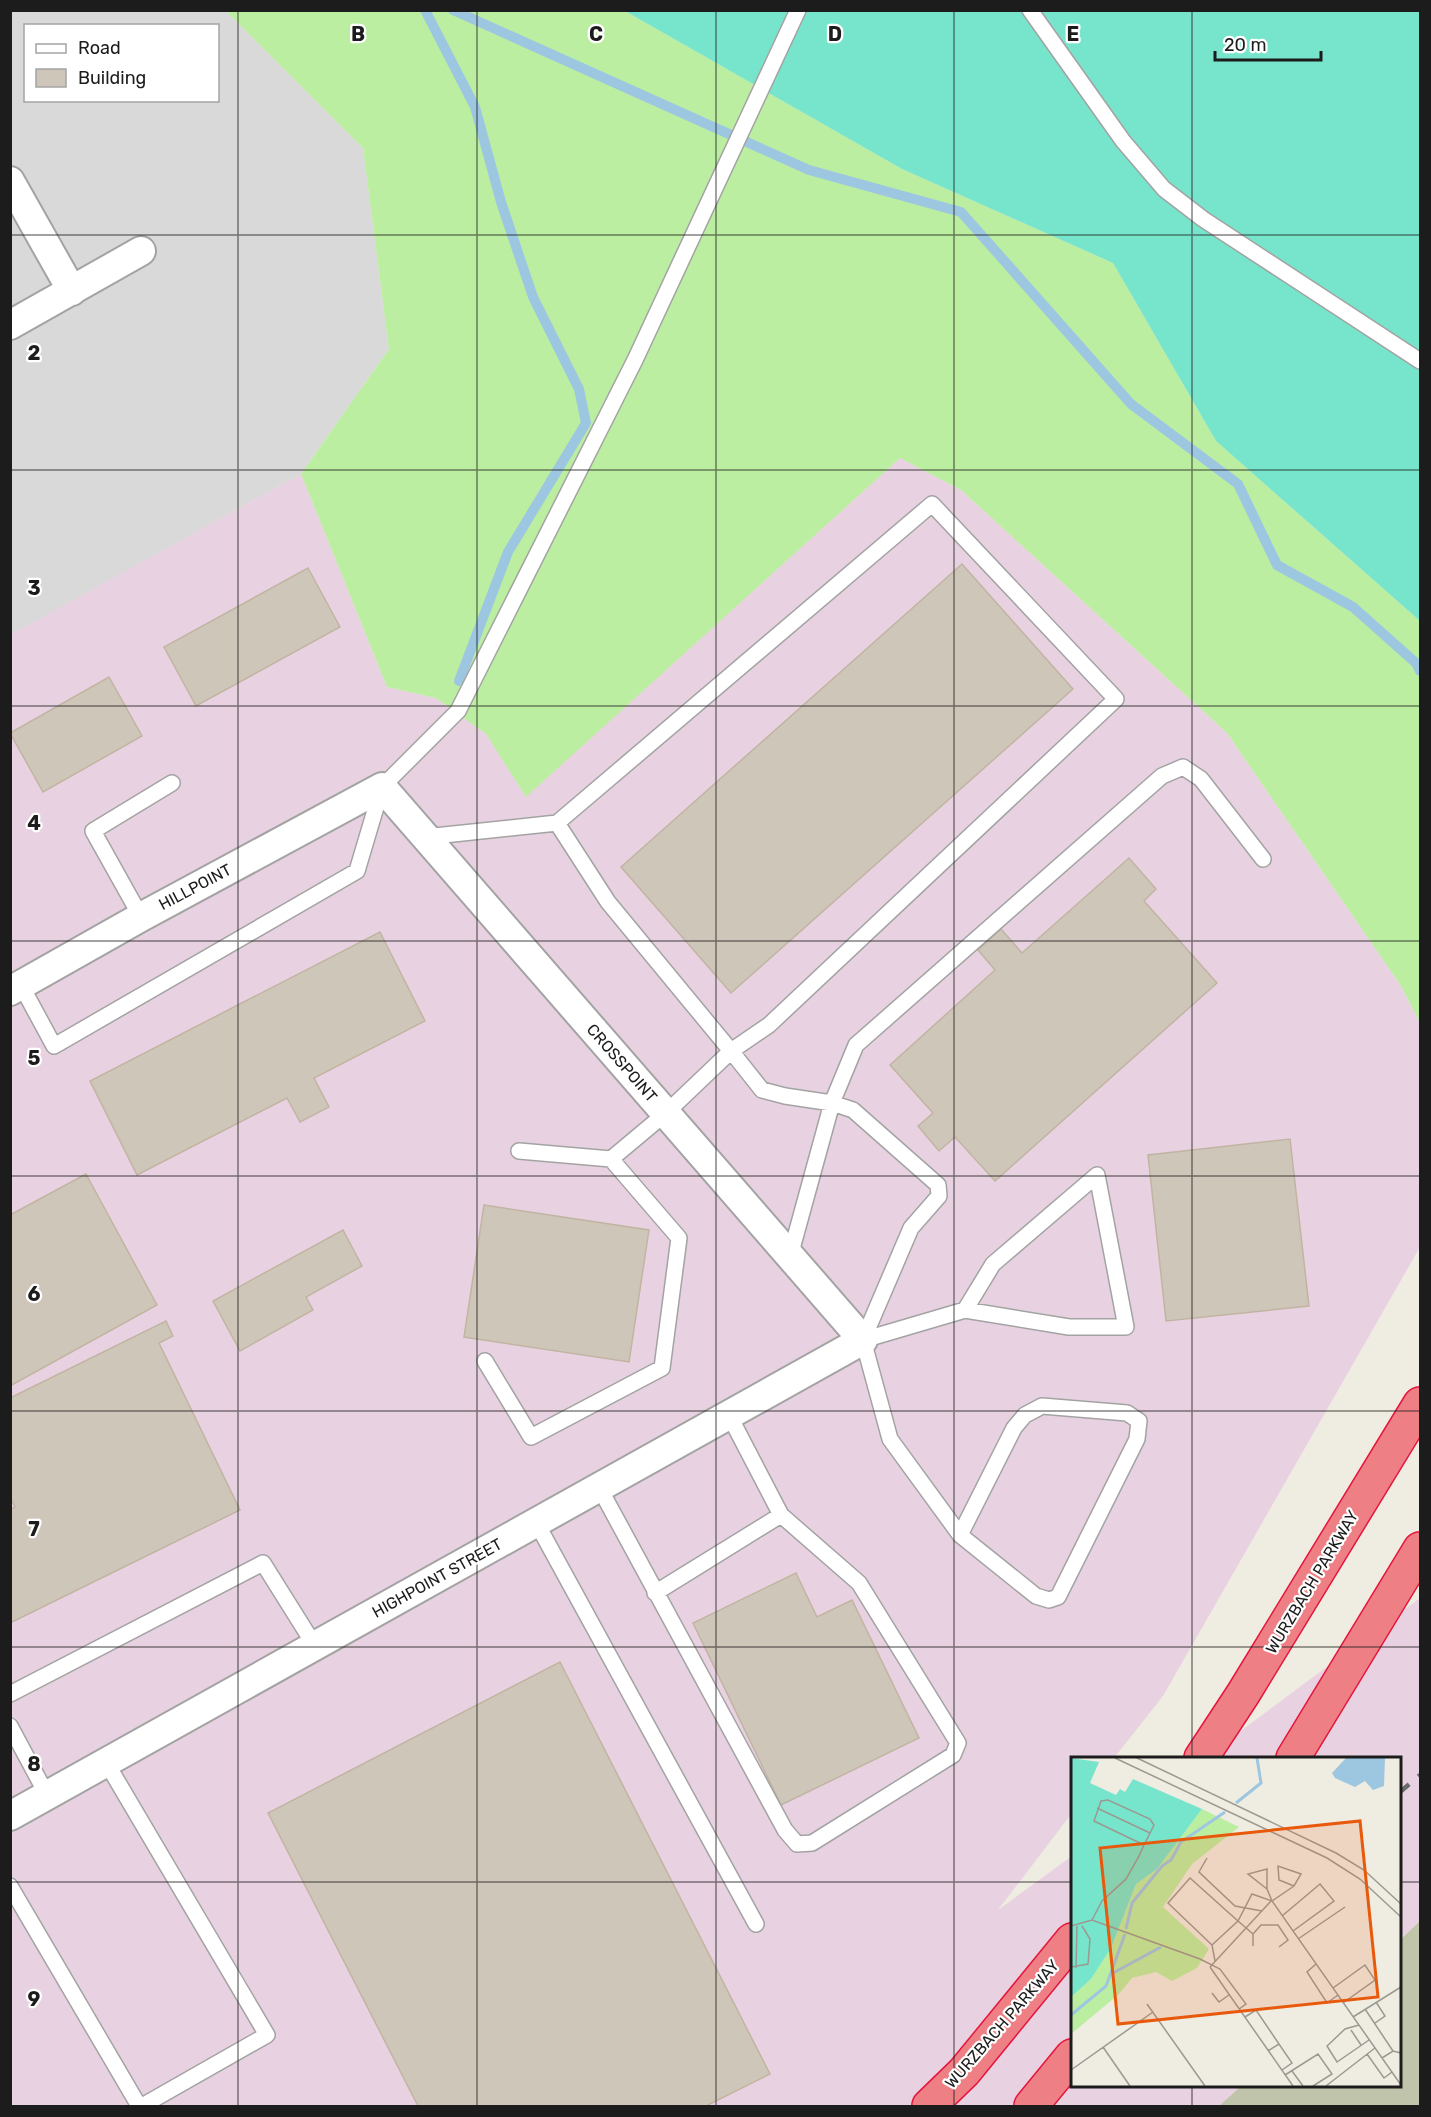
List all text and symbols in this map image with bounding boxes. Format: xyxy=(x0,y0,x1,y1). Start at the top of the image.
text: B xyxy=(351,22,365,46)
text: C xyxy=(589,22,603,46)
text: D xyxy=(828,22,842,46)
text: E xyxy=(1067,22,1079,46)
legend xyxy=(24,24,219,102)
scale bar xyxy=(1215,24,1322,62)
text: 20 m xyxy=(1224,34,1266,56)
text: Road xyxy=(78,37,121,59)
text: Building xyxy=(78,67,146,89)
text: 2 xyxy=(28,341,41,365)
text: 3 xyxy=(27,576,41,600)
text: 4 xyxy=(27,811,41,835)
street label: HILLPOINT xyxy=(155,860,235,914)
street label: CROSSPOINT xyxy=(583,1020,661,1106)
text: 5 xyxy=(28,1046,41,1070)
text: 6 xyxy=(27,1282,41,1306)
street label: WURZBACH PARKWAY xyxy=(1262,1507,1362,1657)
text: 7 xyxy=(28,1517,40,1541)
street label: HIGHPOINT STREET xyxy=(369,1534,505,1622)
text: 8 xyxy=(27,1752,41,1776)
inset map xyxy=(1071,1757,1401,2087)
street label: WURZBACH PARKWAY xyxy=(941,1956,1063,2092)
text: 9 xyxy=(28,1987,41,2011)

